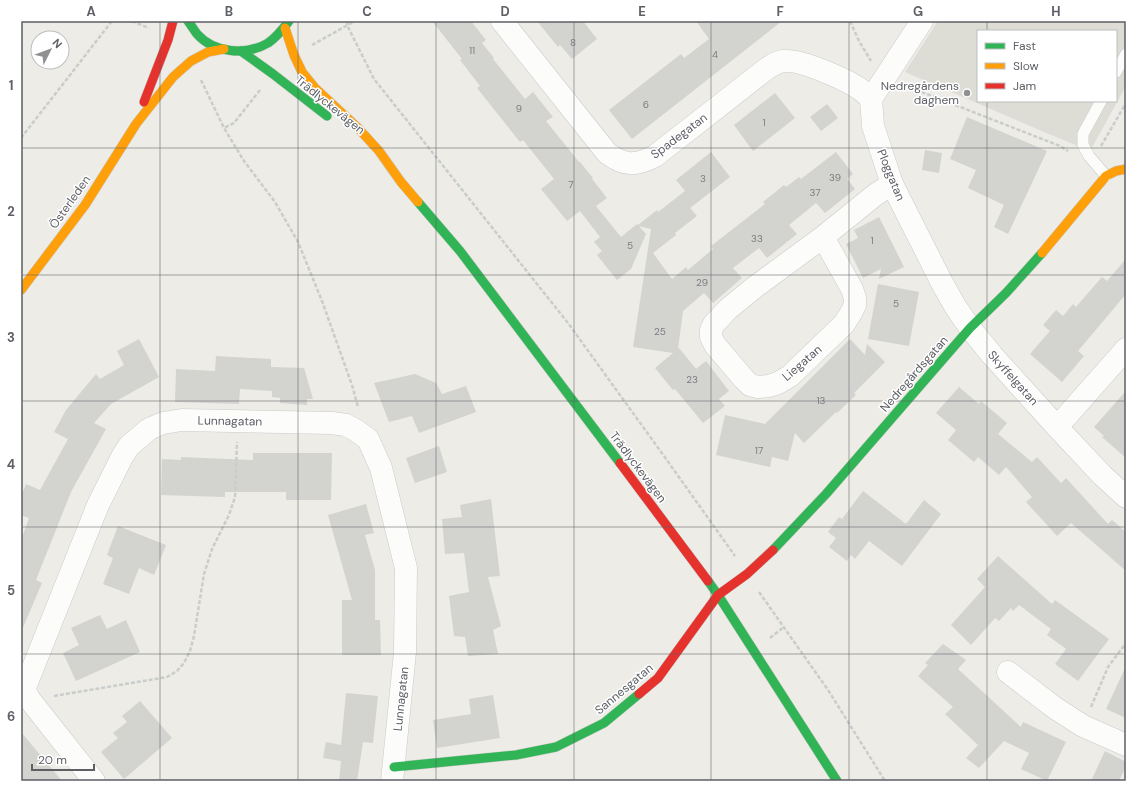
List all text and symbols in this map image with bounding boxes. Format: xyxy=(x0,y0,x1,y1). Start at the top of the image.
text: A xyxy=(86,3,96,20)
text: B xyxy=(225,3,233,20)
text: C xyxy=(362,3,372,20)
text: D xyxy=(500,3,510,20)
text: E xyxy=(638,3,646,20)
text: F xyxy=(776,3,784,20)
text: G xyxy=(913,3,923,20)
text: H xyxy=(1051,3,1061,20)
north arrow xyxy=(30,30,70,70)
legend xyxy=(977,30,1117,102)
text: N xyxy=(50,36,65,51)
house number: 8 xyxy=(570,36,576,49)
text: Fast xyxy=(1013,38,1036,54)
house number: 11 xyxy=(469,44,475,57)
house number: 4 xyxy=(712,48,718,61)
text: Slow xyxy=(1013,58,1039,74)
street label: Trädlyckevägen xyxy=(292,72,368,138)
text: 1 xyxy=(9,77,13,94)
place label: Nedregårdens daghem xyxy=(881,78,959,108)
text: Jam xyxy=(1013,78,1036,94)
marker: Nedregårdens daghem xyxy=(962,88,972,98)
house number: 6 xyxy=(643,98,649,111)
house number: 9 xyxy=(516,102,522,115)
street label: Spadegatan xyxy=(648,110,710,162)
house number: 1 xyxy=(762,116,766,129)
street label: Ploggatan xyxy=(873,147,909,203)
house number: 39 xyxy=(829,171,841,184)
street label: Österleden xyxy=(46,172,94,232)
house number: 3 xyxy=(700,172,706,185)
house number: 7 xyxy=(568,178,574,191)
house number: 37 xyxy=(809,186,821,199)
text: 2 xyxy=(7,203,15,220)
house number: 33 xyxy=(751,232,763,245)
house number: 1 xyxy=(870,234,874,247)
house number: 5 xyxy=(627,239,633,252)
house number: 29 xyxy=(696,276,708,289)
house number: 5 xyxy=(893,297,899,310)
house number: 25 xyxy=(654,325,666,338)
text: 3 xyxy=(7,329,15,346)
street label: Nedregårdsgatan xyxy=(877,333,952,415)
street label: Liegatan xyxy=(779,341,825,385)
street label: Skyffelgatan xyxy=(984,347,1042,409)
house number: 23 xyxy=(686,373,698,386)
house number: 13 xyxy=(816,394,826,407)
street label: Lunnagatan xyxy=(198,412,263,430)
street label: Trädlyckevägen xyxy=(606,428,670,506)
house number: 17 xyxy=(755,444,763,457)
text: 4 xyxy=(7,456,15,473)
text: 5 xyxy=(7,582,15,599)
street label: Sannesgatan xyxy=(592,660,657,718)
street label: Lunnagatan xyxy=(390,666,412,732)
text: 6 xyxy=(7,708,15,725)
scale bar xyxy=(32,746,94,772)
text: 20 m xyxy=(38,752,67,768)

